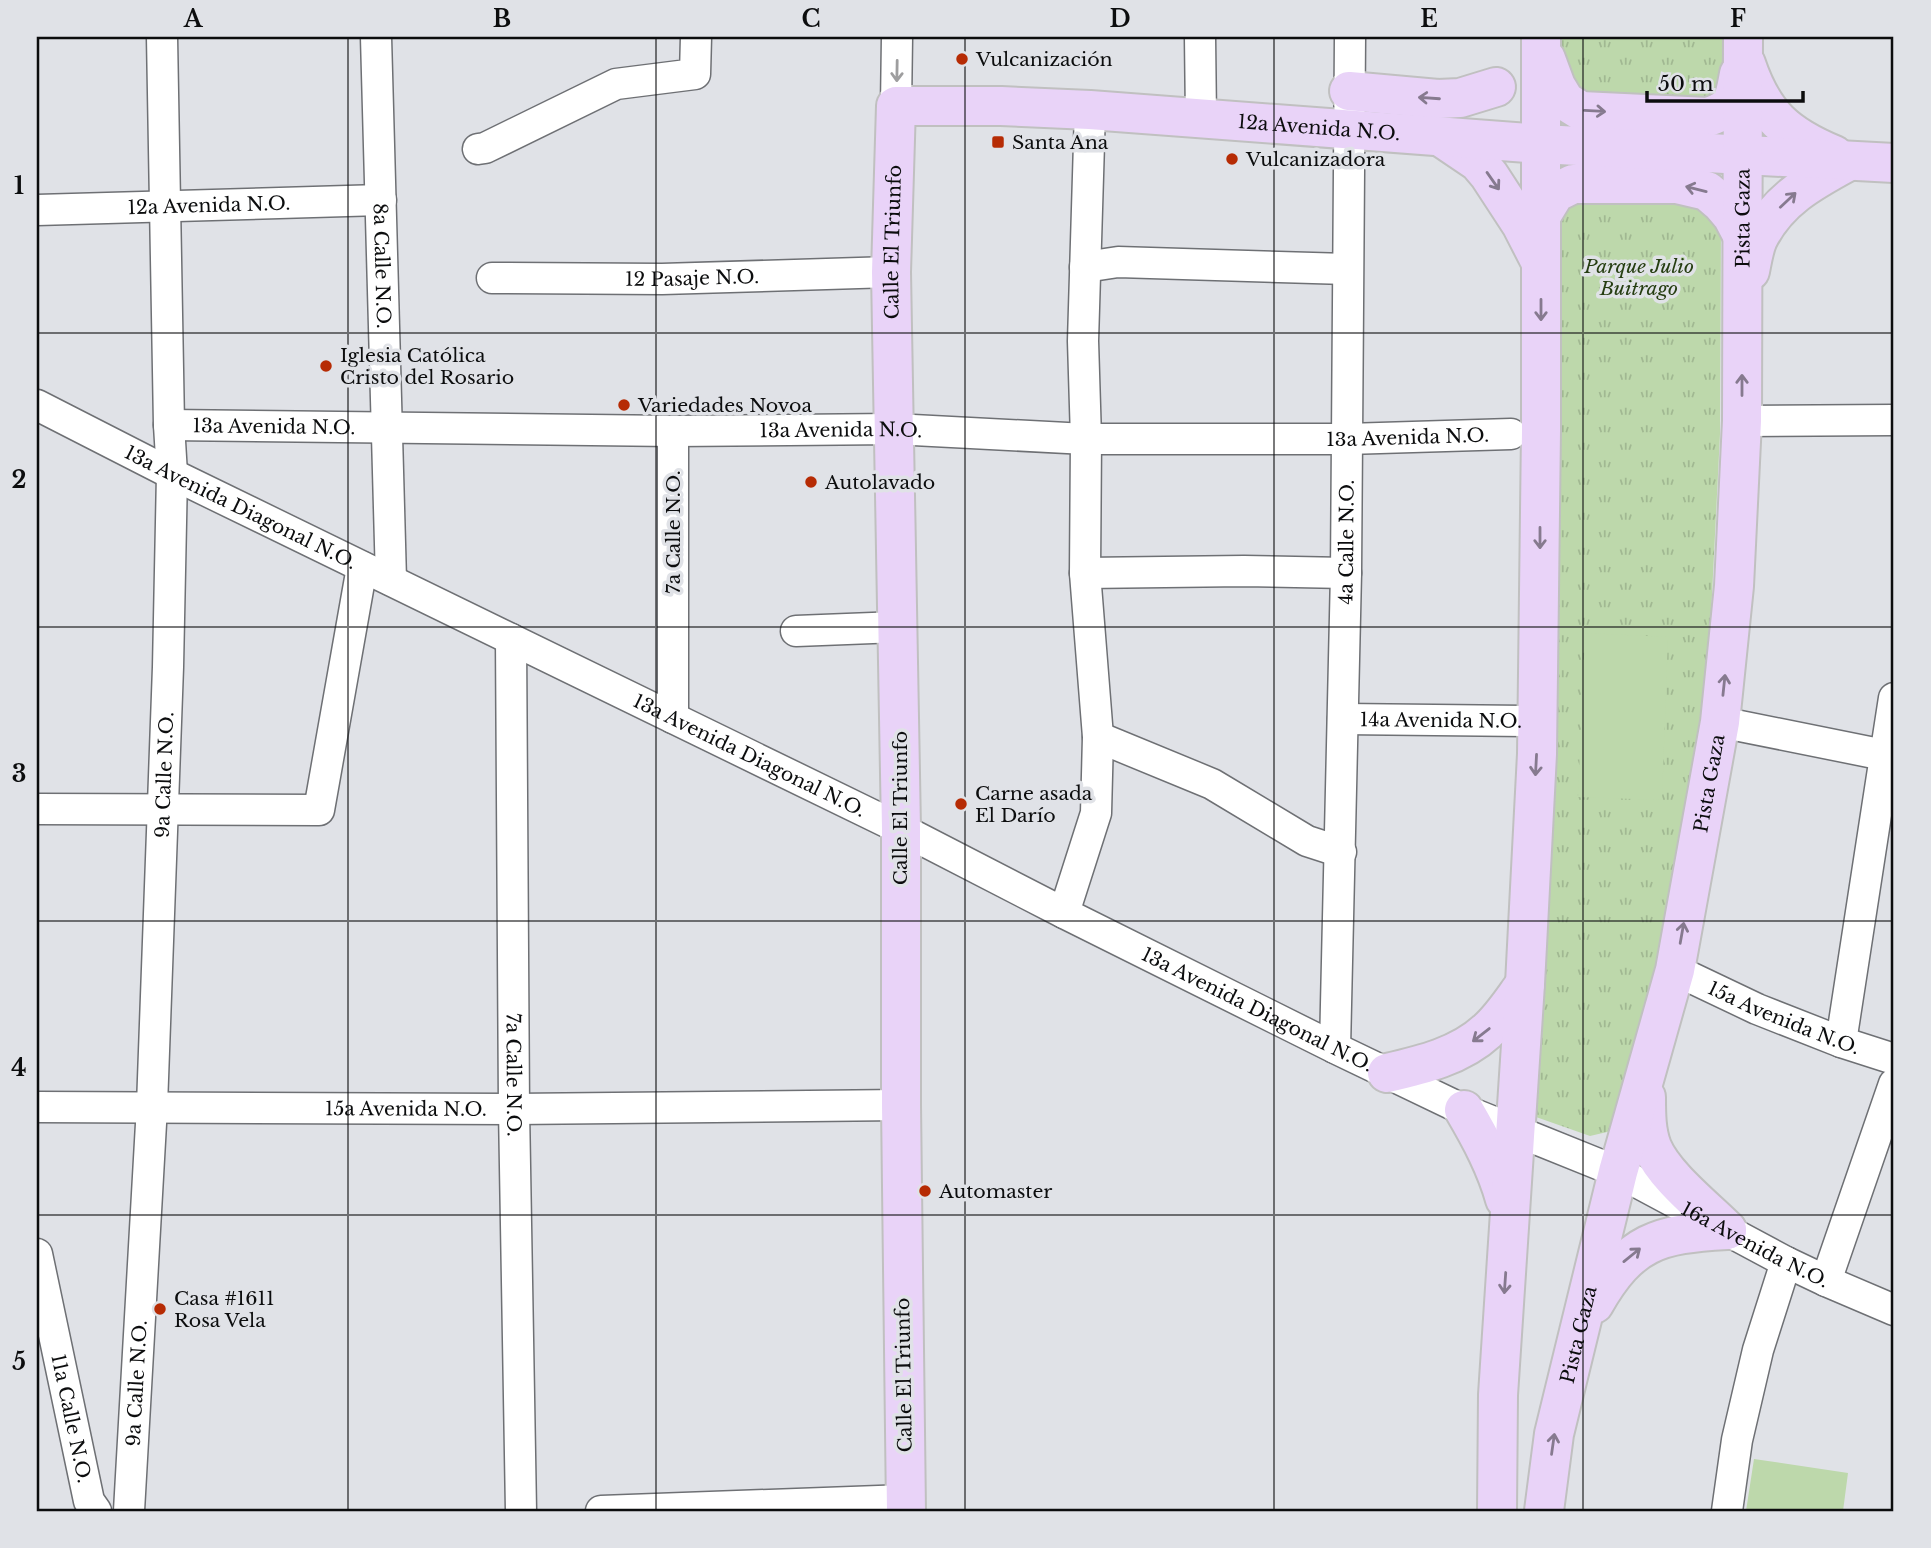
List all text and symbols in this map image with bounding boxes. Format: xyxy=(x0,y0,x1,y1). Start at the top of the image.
text: A xyxy=(183,5,204,33)
text: B xyxy=(493,5,511,33)
text: C xyxy=(802,5,820,33)
text: D xyxy=(1109,5,1131,33)
text: E xyxy=(1420,5,1438,33)
text: F xyxy=(1730,5,1746,33)
place label: Vulcanización xyxy=(975,48,1113,71)
marker: Vulcanización xyxy=(954,51,970,67)
one-way arrow xyxy=(890,60,904,83)
scale bar xyxy=(1647,60,1803,104)
text: 50 m xyxy=(1658,71,1714,97)
one-way arrow xyxy=(1418,92,1441,105)
one-way arrow xyxy=(1583,105,1606,118)
street label: 12a Avenida N.O. xyxy=(1237,110,1401,145)
place label: Santa Ana xyxy=(1012,131,1109,154)
marker: Santa Ana xyxy=(990,134,1006,150)
place label: Vulcanizadora xyxy=(1245,148,1386,171)
marker: Vulcanizadora xyxy=(1224,151,1240,167)
street label: Calle El Triunfo xyxy=(879,164,906,320)
street label: Pista Gaza xyxy=(1731,168,1754,268)
one-way arrow xyxy=(1486,171,1500,190)
text: 1 xyxy=(14,172,24,200)
one-way arrow xyxy=(1685,182,1708,195)
street label: 12a Avenida N.O. xyxy=(127,191,291,219)
one-way arrow xyxy=(1780,192,1797,209)
street label: 8a Calle N.O. xyxy=(369,203,396,329)
park label: Parque Julio Buitrago xyxy=(1583,255,1694,300)
street label: 12 Pasaje N.O. xyxy=(625,265,759,291)
one-way arrow xyxy=(1534,299,1548,322)
place label: Iglesia Católica Cristo del Rosario xyxy=(340,344,514,389)
marker: Iglesia Católica Cristo del Rosario xyxy=(318,358,334,374)
one-way arrow xyxy=(1735,373,1749,396)
place label: Variedades Novoa xyxy=(637,394,812,417)
marker: Variedades Novoa xyxy=(616,397,632,413)
street label: 13a Avenida N.O. xyxy=(192,414,356,439)
street label: 13a Avenida N.O. xyxy=(759,417,923,442)
street label: 13a Avenida N.O. xyxy=(1326,423,1489,451)
street label: 13a Avenida Diagonal N.O. xyxy=(121,440,361,574)
text: 2 xyxy=(12,466,26,494)
street label: 7a Calle N.O. xyxy=(662,470,685,594)
place label: Autolavado xyxy=(824,471,935,494)
marker: Autolavado xyxy=(803,474,819,490)
street label: 4a Calle N.O. xyxy=(1334,479,1358,605)
one-way arrow xyxy=(1533,526,1547,549)
one-way arrow xyxy=(1717,674,1730,697)
street label: 13a Avenida Diagonal N.O. xyxy=(630,689,870,822)
street label: 14a Avenida N.O. xyxy=(1360,708,1522,732)
street label: 9a Calle N.O. xyxy=(150,711,178,838)
street label: Calle El Triunfo xyxy=(889,731,912,885)
street label: Pista Gaza xyxy=(1689,732,1729,834)
one-way arrow xyxy=(1529,754,1542,776)
text: 3 xyxy=(12,760,26,788)
place label: Carne asada El Darío xyxy=(975,782,1093,827)
marker: Carne asada El Darío xyxy=(953,796,969,812)
one-way arrow xyxy=(1675,922,1689,945)
street label: 13a Avenida Diagonal N.O. xyxy=(1138,942,1377,1076)
street label: 15a Avenida N.O. xyxy=(1704,976,1863,1059)
street label: 7a Calle N.O. xyxy=(502,1013,526,1137)
one-way arrow xyxy=(1472,1028,1490,1043)
text: 4 xyxy=(11,1054,27,1082)
street label: 15a Avenida N.O. xyxy=(325,1097,487,1120)
place label: Automaster xyxy=(938,1180,1052,1203)
marker: Automaster xyxy=(917,1183,933,1199)
street label: 16a Avenida N.O. xyxy=(1677,1197,1833,1292)
one-way arrow xyxy=(1623,1248,1641,1263)
one-way arrow xyxy=(1498,1271,1511,1294)
street label: Pista Gaza xyxy=(1555,1283,1601,1386)
place label: Casa #1611 Rosa Vela xyxy=(174,1287,274,1332)
street label: Calle El Triunfo xyxy=(891,1298,917,1452)
marker: Casa #1611 Rosa Vela xyxy=(152,1301,168,1317)
street label: 9a Calle N.O. xyxy=(121,1320,151,1447)
text: 5 xyxy=(12,1348,26,1376)
street label: 11a Calle N.O. xyxy=(47,1352,96,1485)
one-way arrow xyxy=(1546,1433,1559,1455)

